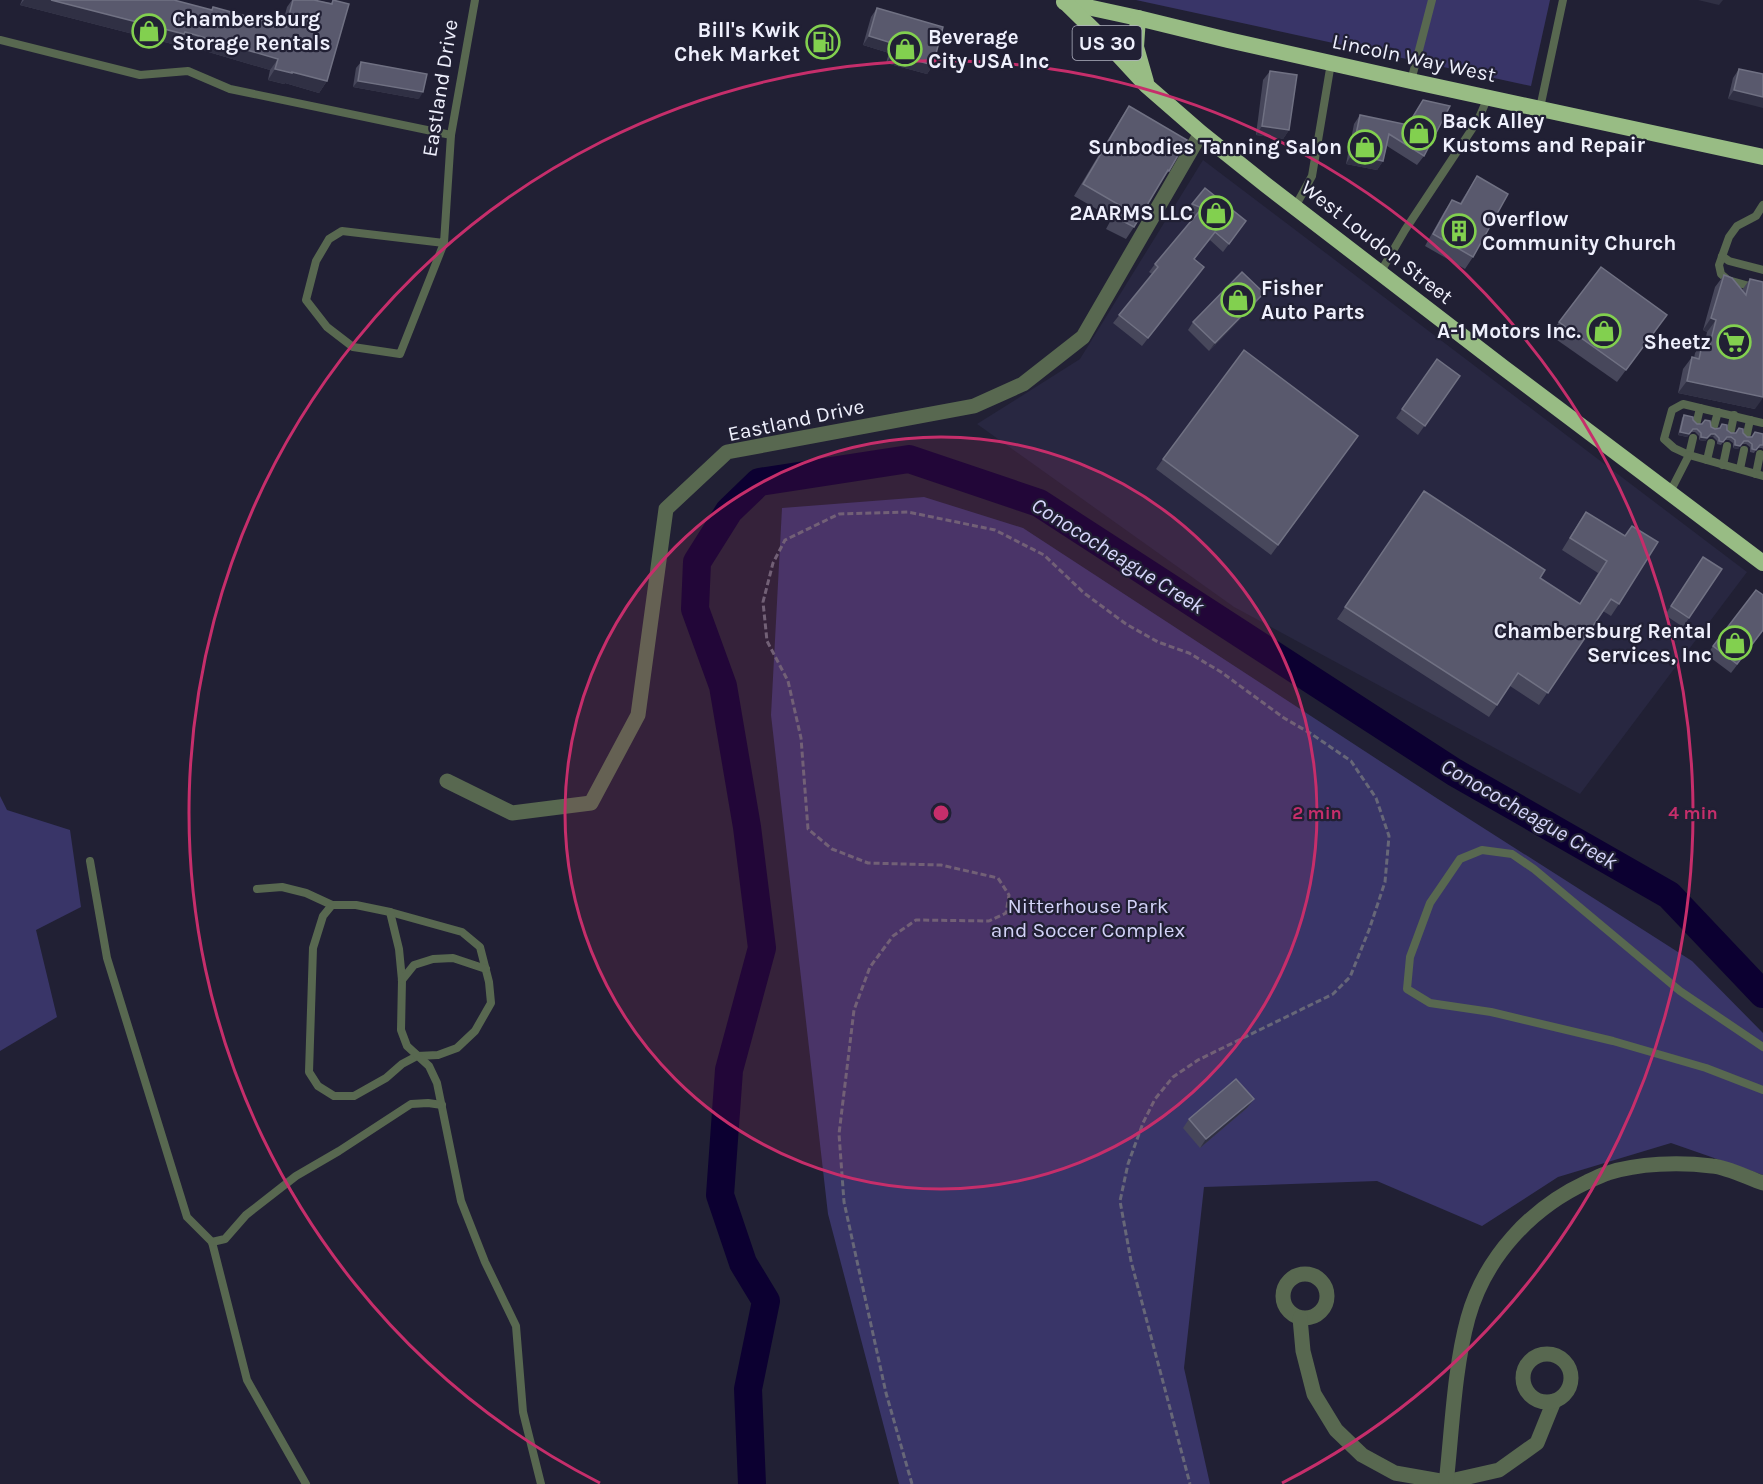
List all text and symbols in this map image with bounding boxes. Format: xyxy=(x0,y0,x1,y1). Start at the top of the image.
place label: Chambersburg Storage Rentals xyxy=(172,7,331,55)
shop icon: Chambersburg Storage Rentals xyxy=(131,13,167,49)
street label: Eastland Drive xyxy=(417,18,463,158)
place label: Bill's Kwik Chek Market xyxy=(674,18,801,66)
fuel station icon: Bill's Kwik Chek Market xyxy=(805,24,841,60)
place label: Beverage City USA Inc xyxy=(928,25,1049,73)
road number: US 30 xyxy=(1072,26,1142,60)
street label: Lincoln Way West xyxy=(1330,29,1498,87)
shop icon: Beverage City USA Inc xyxy=(887,31,923,67)
place label: Back Alley Kustoms and Repair xyxy=(1442,109,1646,157)
shop icon: Back Alley Kustoms and Repair xyxy=(1401,115,1437,151)
shop icon: Sunbodies Tanning Salon xyxy=(1347,129,1383,165)
place label: Sunbodies Tanning Salon xyxy=(1088,135,1342,159)
street label: West Loudon Street xyxy=(1296,175,1458,309)
shop icon: 2AARMS LLC xyxy=(1198,195,1234,231)
place label: 2AARMS LLC xyxy=(1069,201,1193,225)
place label: Overflow Community Church xyxy=(1482,207,1676,255)
building icon: Overflow Community Church xyxy=(1441,213,1477,249)
place label: Fisher Auto Parts xyxy=(1261,276,1365,324)
shop icon: Fisher Auto Parts xyxy=(1220,282,1256,318)
shop icon: A-1 Motors Inc. xyxy=(1586,313,1622,349)
place label: A-1 Motors Inc. xyxy=(1437,319,1581,343)
supermarket icon: Sheetz xyxy=(1716,324,1752,360)
place label: Sheetz xyxy=(1644,330,1711,354)
street label: Eastland Drive xyxy=(726,394,866,446)
water label: Conococheague Creek xyxy=(1027,492,1210,620)
place label: Chambersburg Rental Services, Inc xyxy=(1494,619,1712,667)
shop icon: Chambersburg Rental Services, Inc xyxy=(1717,625,1753,661)
water label: Conococheague Creek xyxy=(1436,753,1623,876)
text: 2 min xyxy=(1292,802,1342,824)
text: 4 min xyxy=(1668,802,1718,824)
centre of rings xyxy=(931,803,951,823)
park label: Nitterhouse Park and Soccer Complex xyxy=(991,894,1186,942)

